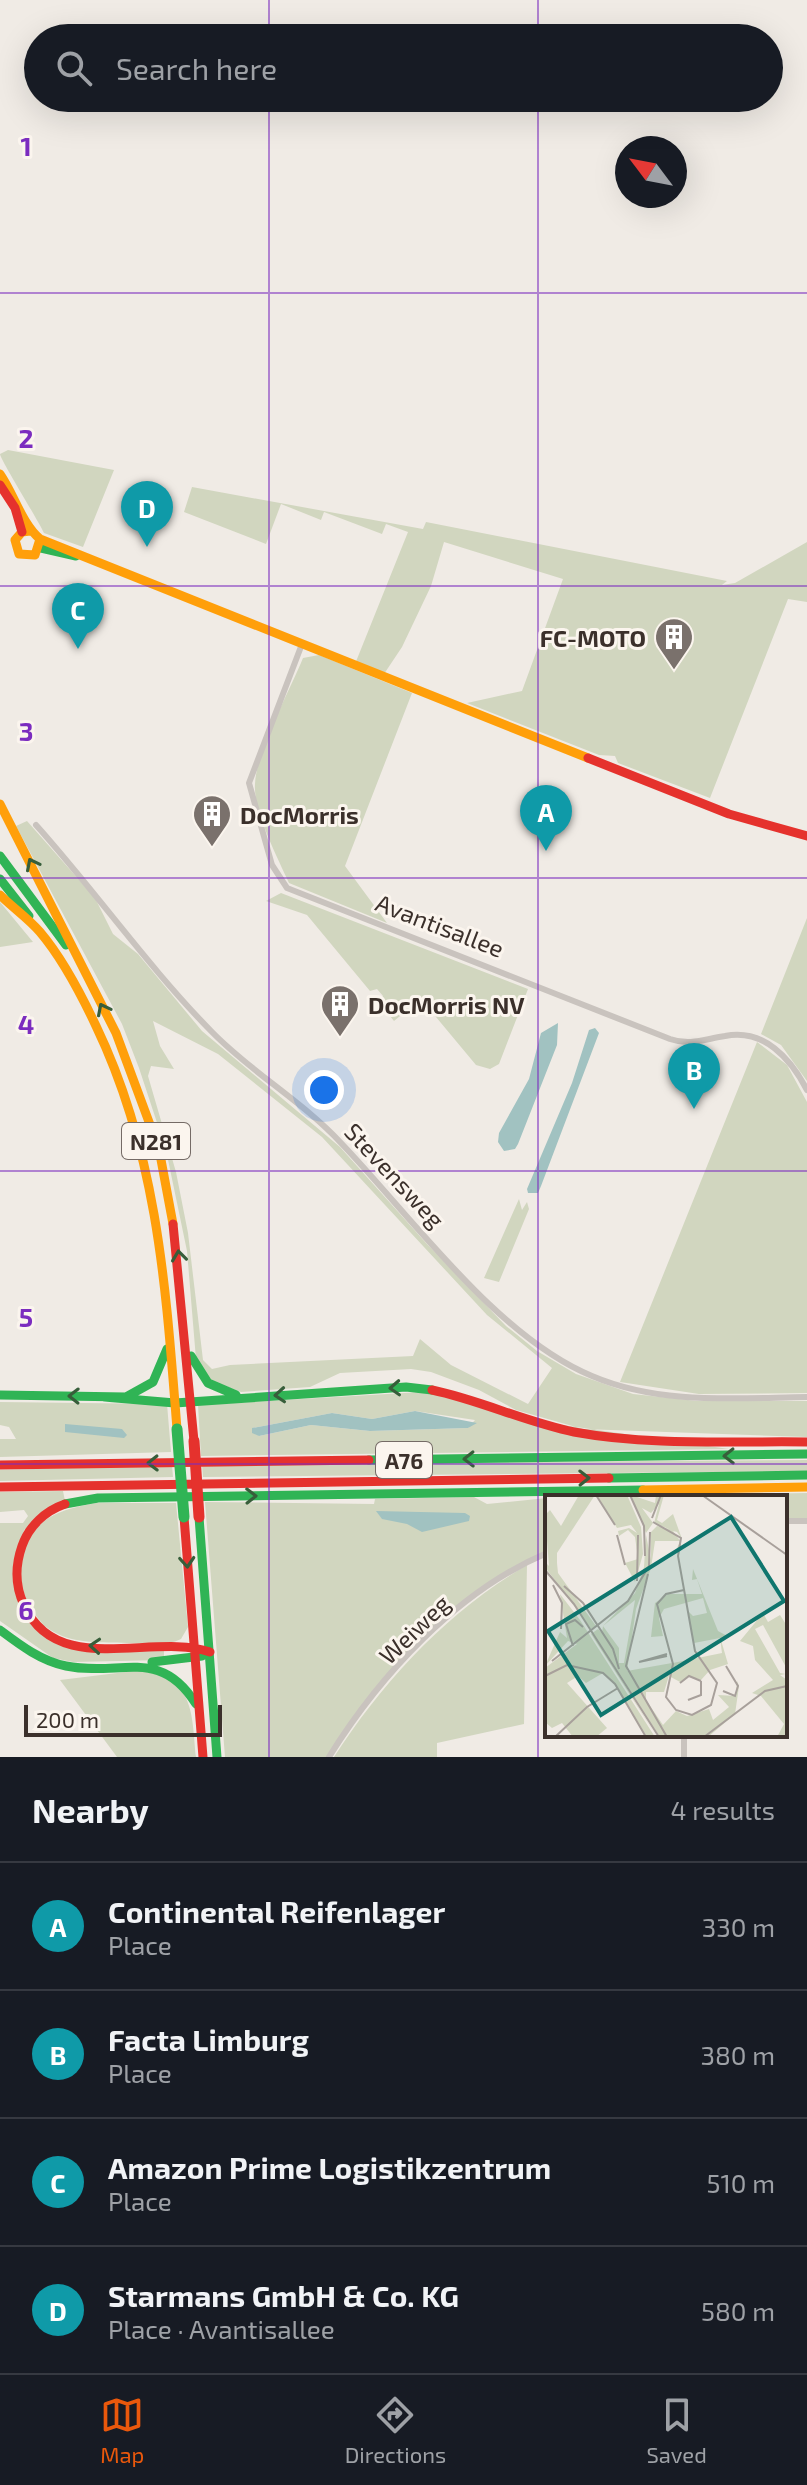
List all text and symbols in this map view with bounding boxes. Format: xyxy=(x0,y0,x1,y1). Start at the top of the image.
search box xyxy=(24,24,783,112)
icon: search xyxy=(52,46,96,90)
text: Search here xyxy=(116,50,277,86)
text: 1 xyxy=(20,130,32,161)
north arrow xyxy=(615,136,687,208)
text: 2 xyxy=(18,422,34,453)
pin: D xyxy=(121,481,173,547)
pin: C xyxy=(52,583,104,649)
building icon: FC-MOTO xyxy=(653,616,695,671)
place label: FC-MOTO xyxy=(540,623,646,652)
text: 3 xyxy=(19,715,33,746)
pin: A xyxy=(520,785,572,851)
building icon: DocMorris xyxy=(191,793,233,848)
place label: DocMorris xyxy=(240,800,359,829)
one-way arrow xyxy=(26,857,41,872)
street label: Avantisallee xyxy=(372,887,508,963)
building icon: DocMorris NV xyxy=(319,983,361,1038)
place label: DocMorris NV xyxy=(368,990,525,1019)
one-way arrow xyxy=(98,1002,113,1017)
text: 4 xyxy=(18,1008,34,1039)
pin: B xyxy=(668,1043,720,1109)
your location xyxy=(304,1070,344,1110)
street label: Stevensweg xyxy=(339,1117,451,1233)
road number: N281 xyxy=(122,1123,190,1159)
one-way arrow xyxy=(171,1249,188,1263)
text: 5 xyxy=(19,1301,33,1332)
one-way arrow xyxy=(388,1379,401,1396)
one-way arrow xyxy=(273,1386,286,1403)
one-way arrow xyxy=(67,1388,80,1405)
road number: A76 xyxy=(376,1442,432,1478)
one-way arrow xyxy=(722,1447,735,1464)
one-way arrow xyxy=(462,1450,475,1468)
one-way arrow xyxy=(146,1455,159,1472)
one-way arrow xyxy=(578,1469,591,1487)
one-way arrow xyxy=(245,1487,258,1505)
inset map xyxy=(545,1495,787,1737)
one-way arrow xyxy=(178,1556,195,1569)
street label: Weiweg xyxy=(373,1588,455,1670)
text: 6 xyxy=(18,1594,34,1625)
one-way arrow xyxy=(88,1638,101,1655)
scale bar xyxy=(24,1701,222,1737)
text: 200 m xyxy=(36,1706,99,1732)
text: Nearby xyxy=(32,1789,149,1830)
text: 4 results xyxy=(670,1794,775,1825)
text: Continental Reifenlager xyxy=(108,1893,445,1929)
text: A xyxy=(50,1911,66,1942)
text: 330 m xyxy=(702,1911,775,1942)
text: Place xyxy=(108,1929,172,1960)
text: Facta Limburg xyxy=(108,2021,309,2057)
text: B xyxy=(50,2039,66,2070)
text: 380 m xyxy=(701,2039,775,2070)
text: Place xyxy=(108,2057,172,2088)
text: Amazon Prime Logistikzentrum xyxy=(108,2149,551,2185)
text: C xyxy=(50,2167,66,2198)
text: 510 m xyxy=(706,2167,775,2198)
text: Place xyxy=(108,2185,172,2216)
text: Starmans GmbH & Co. KG xyxy=(108,2277,459,2313)
text: D xyxy=(49,2295,67,2326)
text: 580 m xyxy=(701,2295,775,2326)
text: Place · Avantisallee xyxy=(108,2313,335,2344)
tab: Map xyxy=(100,2393,144,2467)
tab: Directions xyxy=(345,2393,446,2467)
tab: Saved xyxy=(646,2393,707,2467)

